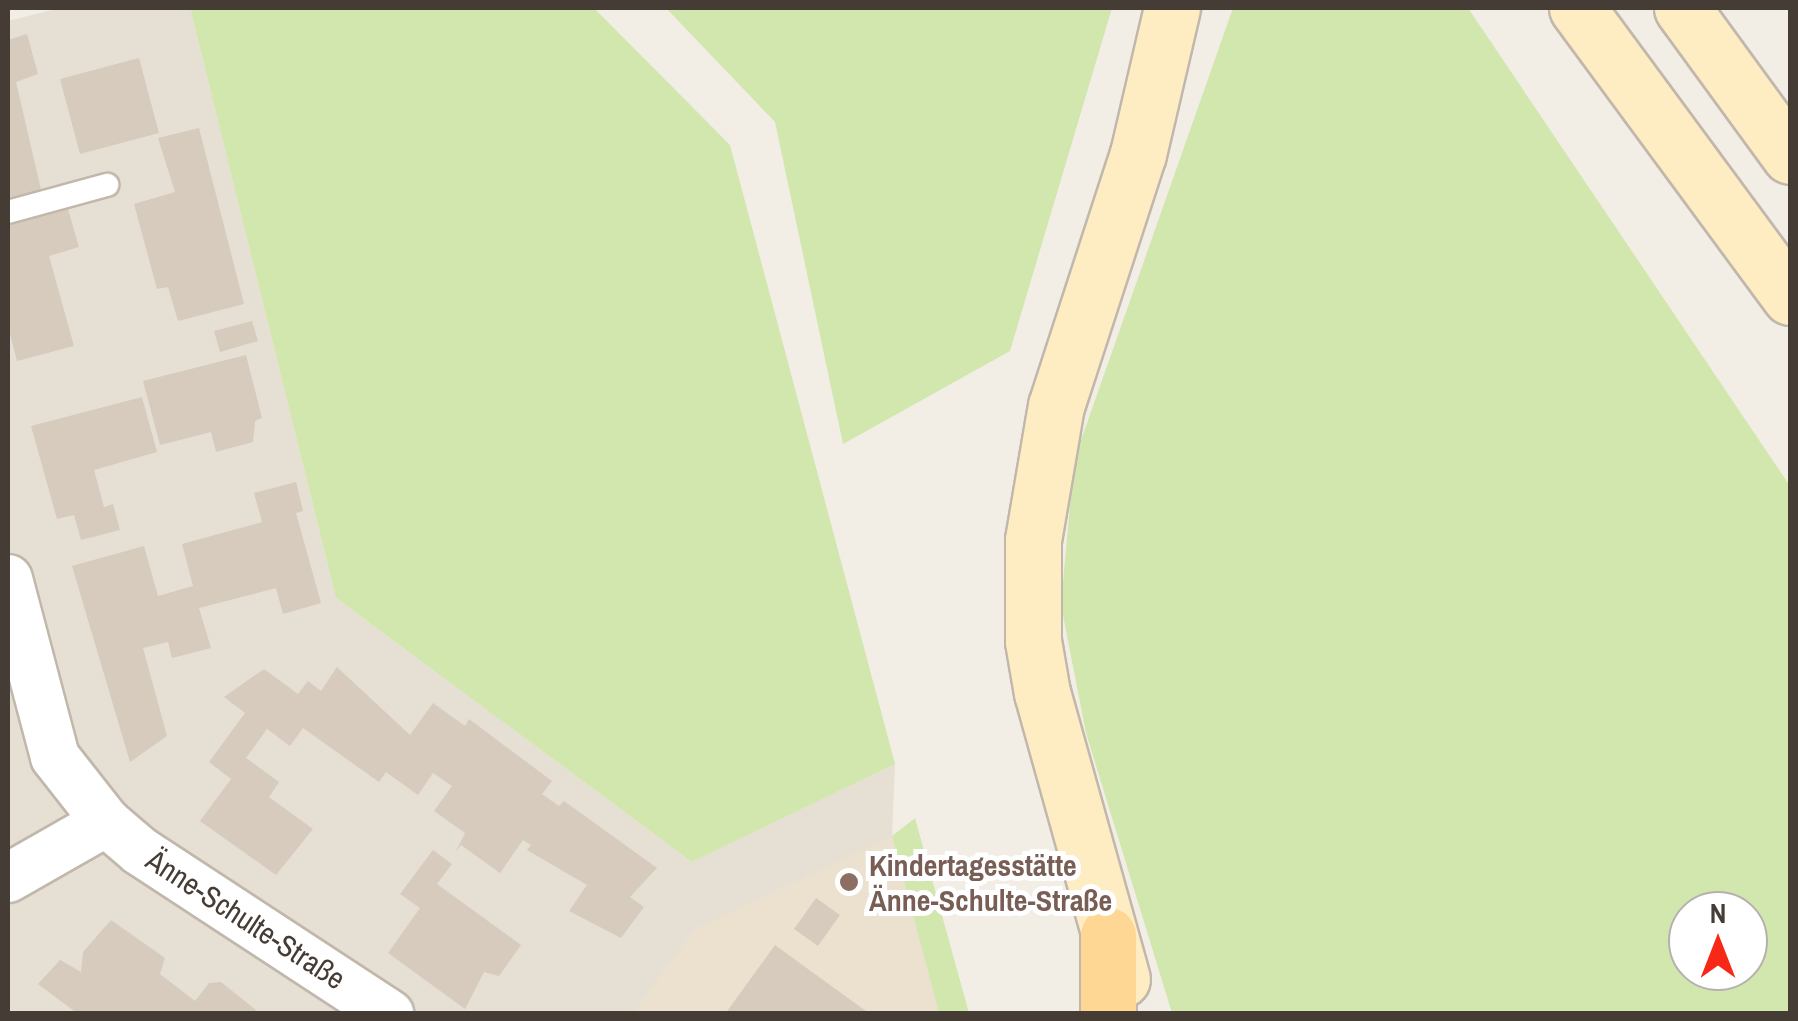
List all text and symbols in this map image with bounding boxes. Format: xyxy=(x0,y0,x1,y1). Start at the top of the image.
street label: Änne-Schulte-Straße xyxy=(140,841,352,997)
place label: Kindertagesstätte Änne-Schulte-Straße xyxy=(869,847,1112,918)
marker: Kindertagesstätte Änne-Schulte-Straße xyxy=(838,871,860,893)
north arrow xyxy=(1668,891,1768,991)
text: N xyxy=(1710,894,1726,932)

